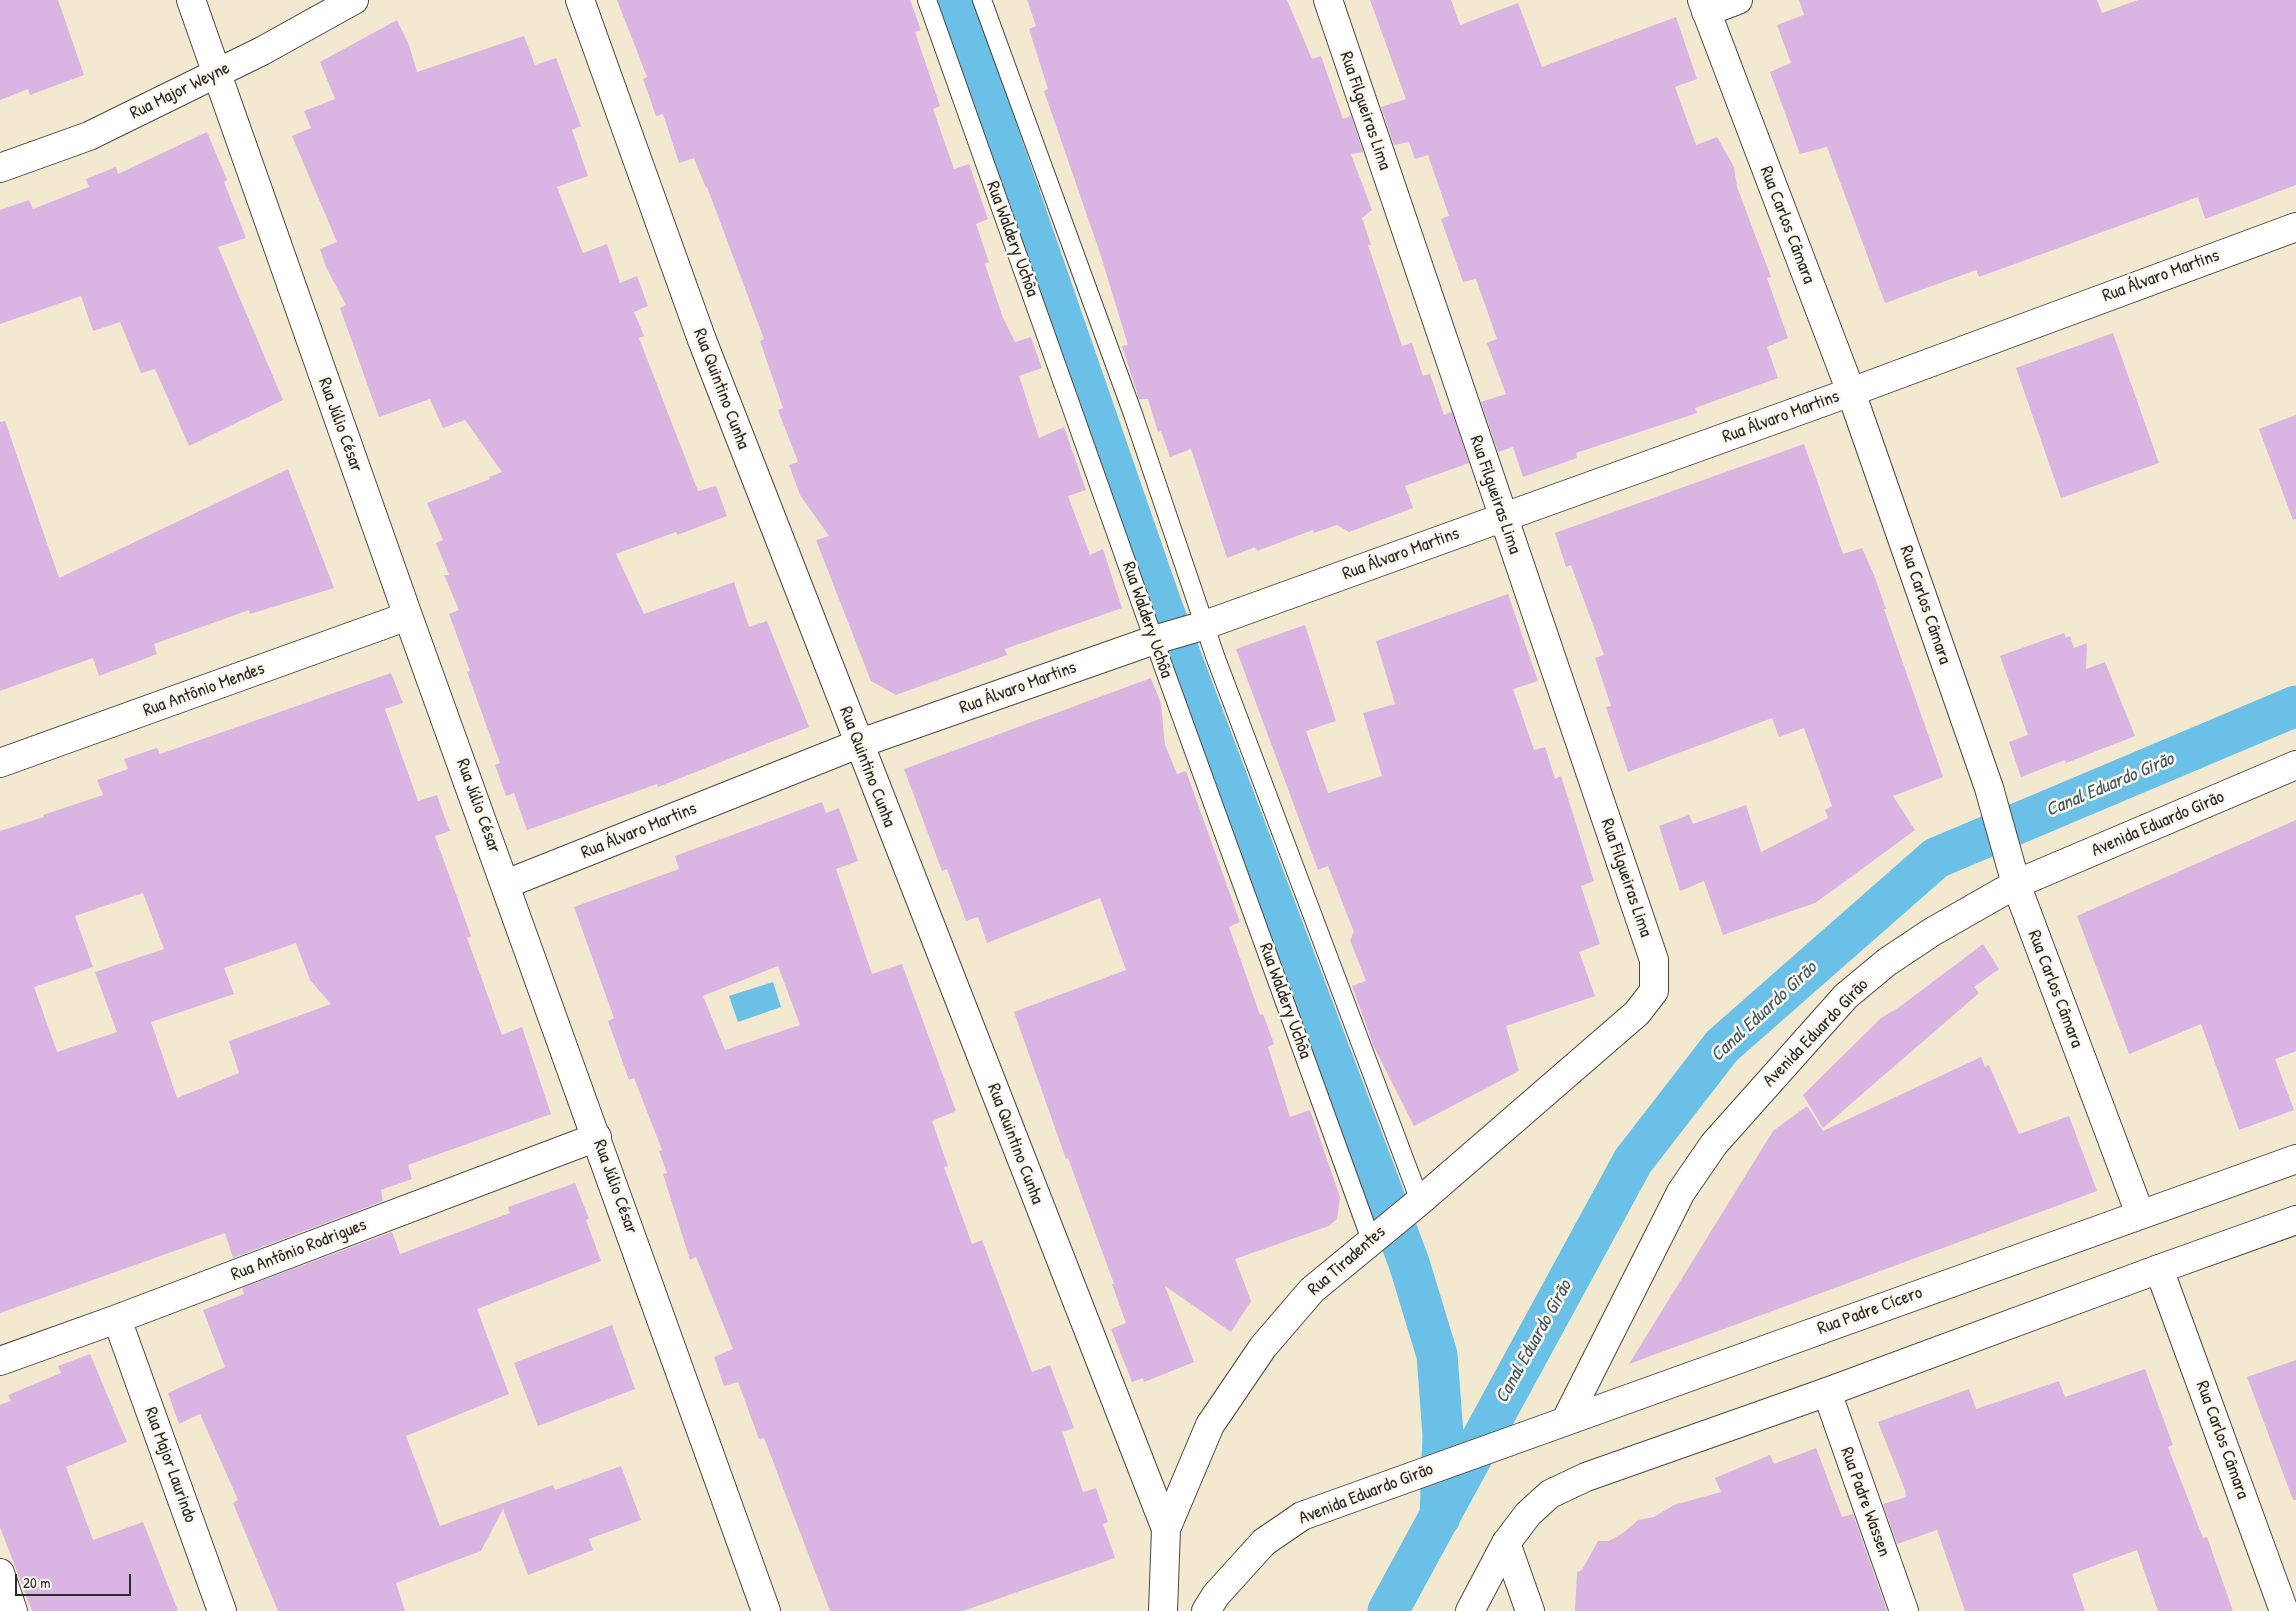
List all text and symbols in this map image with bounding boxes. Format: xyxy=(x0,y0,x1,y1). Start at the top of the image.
street label: Rua Filgueiras Lima xyxy=(1335,49,1395,173)
street label: Rua Major Weyne xyxy=(127,58,233,124)
street label: Rua Carlos Câmara xyxy=(1755,163,1819,287)
street label: Rua Waldery Uchôa xyxy=(981,178,1043,300)
street label: Rua Álvaro Martins xyxy=(2100,245,2222,307)
street label: Rua Quintino Cunha xyxy=(688,326,754,452)
street label: Rua Júlio César xyxy=(313,375,367,475)
street label: Rua Álvaro Martins xyxy=(1720,386,1842,448)
street label: Rua Filgueiras Lima xyxy=(1465,433,1525,557)
street label: Rua Álvaro Martins xyxy=(1340,523,1462,585)
street label: Rua Carlos Câmara xyxy=(1895,543,1955,667)
street label: Rua Waldery Uchôa xyxy=(1117,559,1177,681)
street label: Rua Álvaro Martins xyxy=(957,657,1079,719)
street label: Rua Antônio Mendes xyxy=(140,658,268,722)
street label: Rua Quintino Cunha xyxy=(834,704,900,830)
water label: Canal Eduardo Girão xyxy=(2043,748,2177,822)
street label: Rua Júlio César xyxy=(451,756,505,856)
street label: Avenida Eduardo Girão xyxy=(2088,786,2228,862)
street label: Rua Álvaro Martins xyxy=(578,798,700,864)
street label: Rua Filgueiras Lima xyxy=(1596,816,1656,940)
street label: Rua Carlos Câmara xyxy=(2023,927,2087,1051)
street label: Rua Waldery Uchôa xyxy=(1254,940,1316,1062)
water label: Canal Eduardo Girão xyxy=(1706,957,1822,1067)
street label: Avenida Eduardo Girão xyxy=(1759,974,1873,1092)
street label: Rua Quintino Cunha xyxy=(982,1081,1048,1207)
street label: Rua Júlio César xyxy=(588,1137,642,1237)
street label: Rua Antônio Rodrigues xyxy=(228,1214,370,1286)
street label: Rua Tiradentes xyxy=(1304,1221,1390,1301)
water label: Canal Eduardo Girão xyxy=(1491,1277,1577,1407)
street label: Rua Padre Cícero xyxy=(1815,1282,1925,1340)
street label: Rua Carlos Câmara xyxy=(2191,1378,2253,1502)
street label: Rua Major Laurindo xyxy=(139,1404,201,1526)
street label: Rua Padre Wassen xyxy=(1835,1444,1895,1560)
street label: Avenida Eduardo Girão xyxy=(1296,1458,1436,1530)
scale bar xyxy=(18,1564,134,1596)
text: 20 m xyxy=(23,1572,50,1593)

